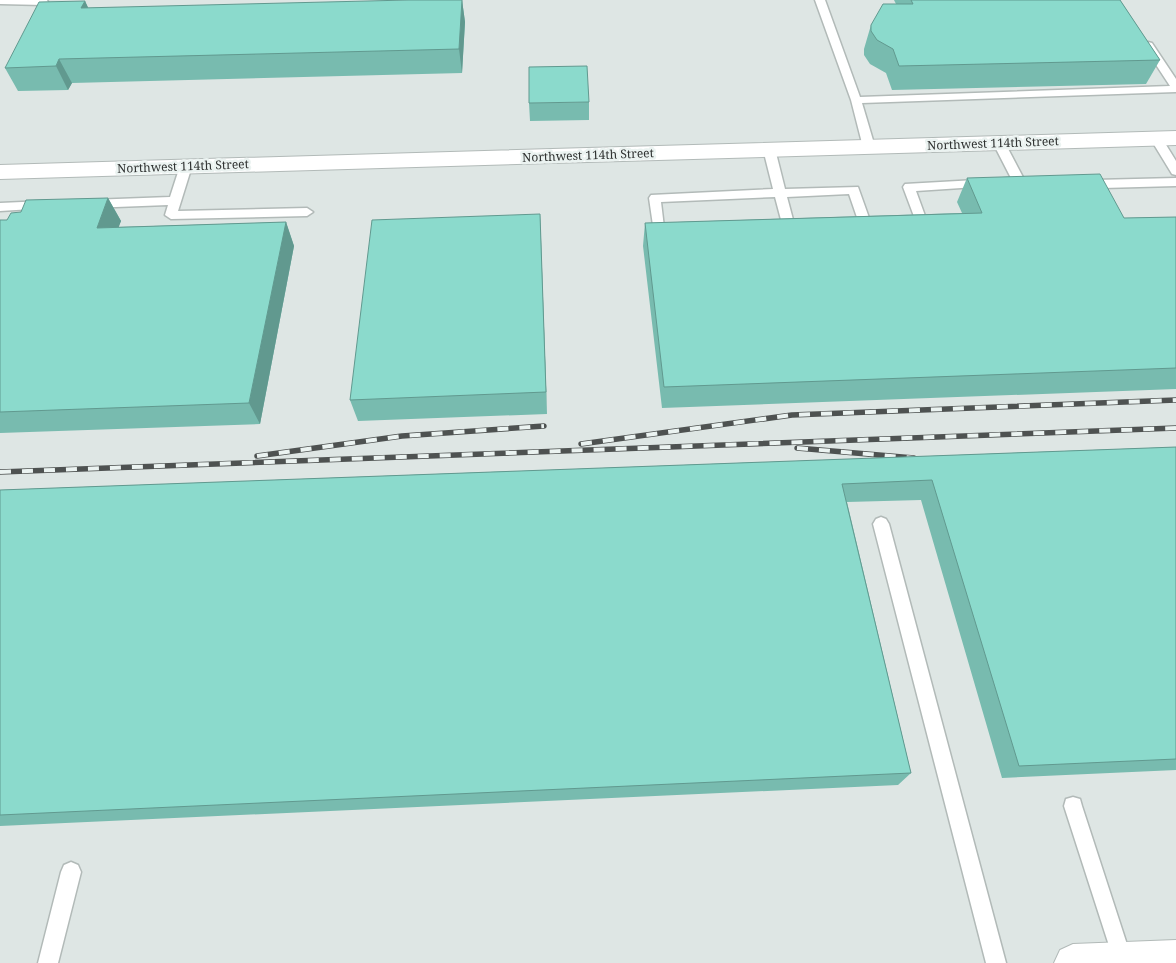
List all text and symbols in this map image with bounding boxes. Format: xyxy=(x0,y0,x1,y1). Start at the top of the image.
street label: Northwest 114th Street xyxy=(927,132,1059,154)
street label: Northwest 114th Street xyxy=(522,144,654,166)
street label: Northwest 114th Street xyxy=(117,155,249,177)

